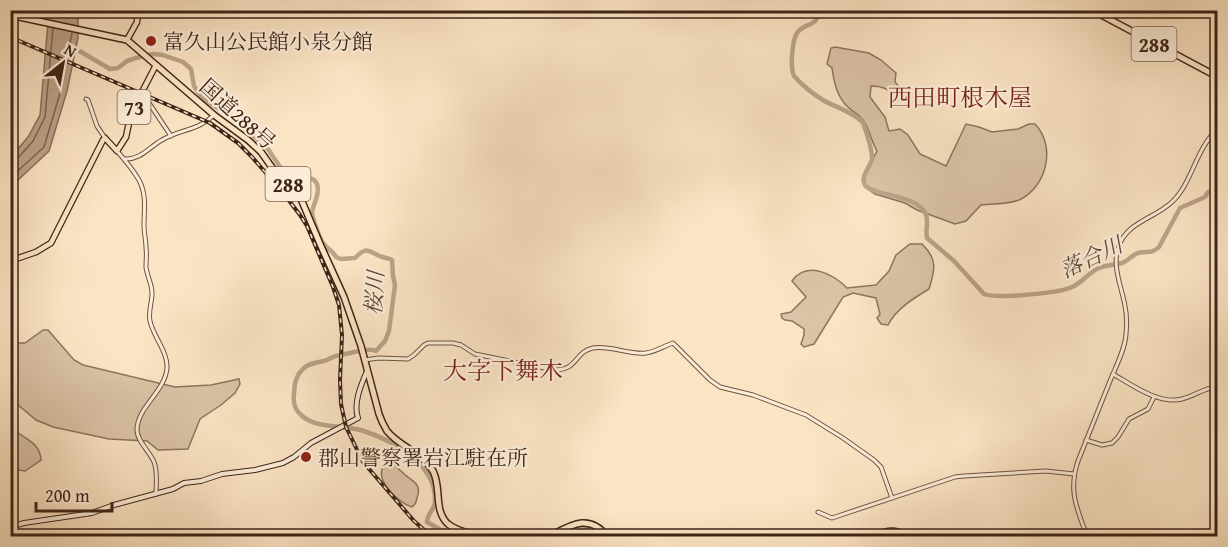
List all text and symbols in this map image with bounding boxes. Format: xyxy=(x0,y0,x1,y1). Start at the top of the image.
place label: 富久山公民館小泉分館 xyxy=(163,26,373,57)
road number: 288 xyxy=(1132,27,1176,61)
north arrow xyxy=(33,33,93,93)
marker: 富久山公民館小泉分館 xyxy=(144,34,158,48)
text: N xyxy=(60,37,82,63)
street label: 国道288号 xyxy=(193,71,283,157)
district label: 西田町根木屋 xyxy=(888,80,1032,115)
road number: 73 xyxy=(118,90,150,124)
road number: 288 xyxy=(266,167,310,201)
water label: 落合川 xyxy=(1054,228,1129,285)
water label: 桜川 xyxy=(357,268,392,316)
district label: 大字下舞木 xyxy=(443,353,563,388)
place label: 郡山警察署岩江駐在所 xyxy=(318,442,528,473)
marker: 郡山警察署岩江駐在所 xyxy=(299,450,313,464)
scale bar xyxy=(36,475,112,513)
text: 200 m xyxy=(45,482,90,509)

